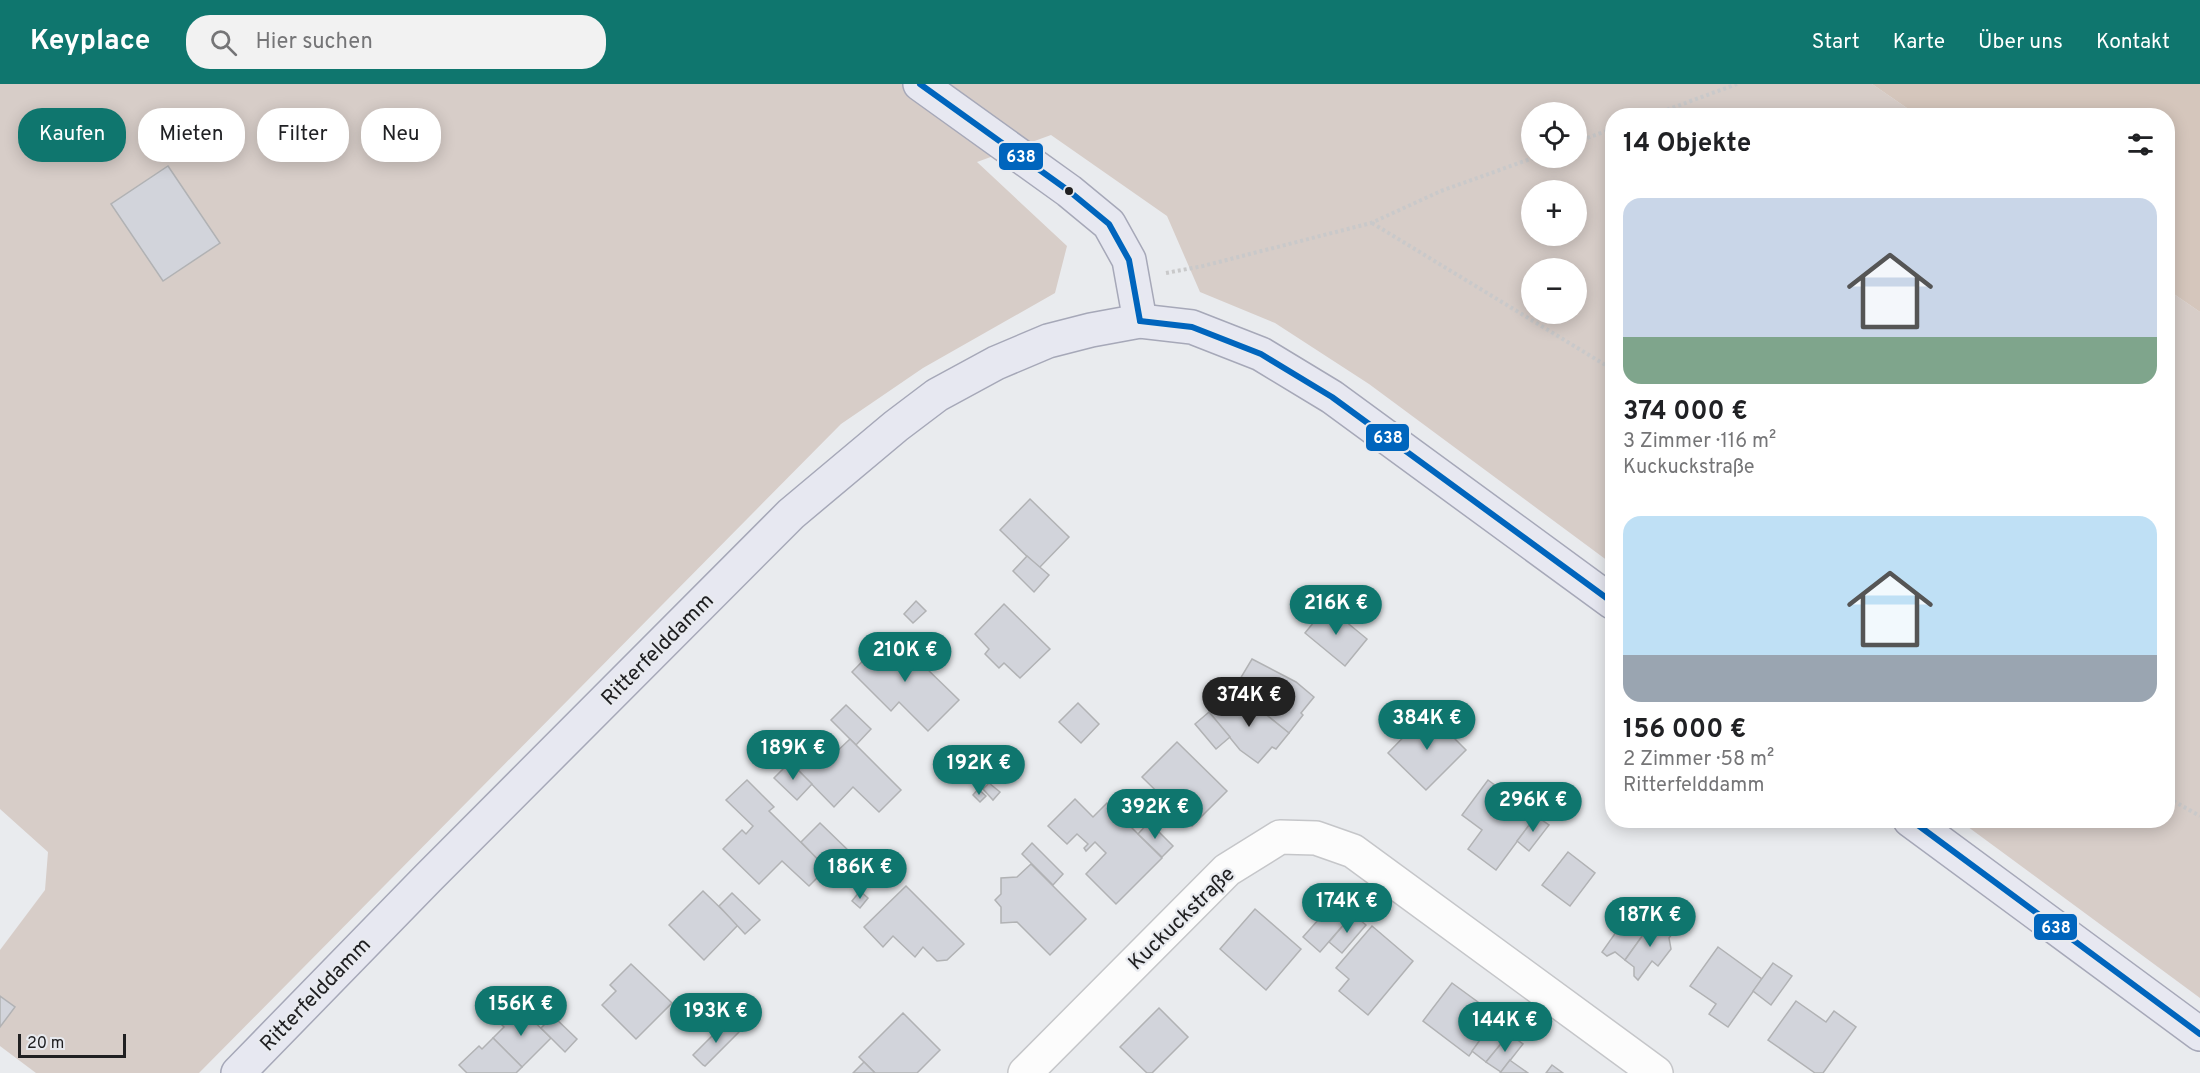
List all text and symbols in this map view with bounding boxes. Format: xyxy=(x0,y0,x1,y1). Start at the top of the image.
search box xyxy=(186,15,606,69)
text: Keyplace xyxy=(30,24,150,60)
icon: search xyxy=(207,26,240,59)
text: Hier suchen xyxy=(255,29,373,56)
text: Start xyxy=(1812,29,1860,56)
text: Karte xyxy=(1893,29,1945,56)
text: Über uns xyxy=(1978,29,2063,56)
text: Kontakt xyxy=(2096,29,2170,56)
map controls xyxy=(1521,102,1587,324)
button: locate xyxy=(1521,102,1587,168)
chip: Kaufen xyxy=(18,108,126,162)
chip: Mieten xyxy=(138,108,245,162)
chip: Filter xyxy=(257,108,349,162)
chip: Neu xyxy=(361,108,441,162)
text: 14 Objekte xyxy=(1623,128,1751,161)
icon: filters xyxy=(2124,128,2157,161)
line badge: 638 xyxy=(998,142,1044,171)
text: 638 xyxy=(1006,148,1036,168)
button: + xyxy=(1521,180,1587,246)
unlabelled marker xyxy=(1063,185,1075,197)
icon: home xyxy=(1836,237,1944,345)
button: − xyxy=(1521,258,1587,324)
text: 374 000 € xyxy=(1623,396,1748,429)
line badge: 638 xyxy=(1365,423,1410,452)
text: 638 xyxy=(1373,429,1403,449)
text: 3 Zimmer · 116 m² xyxy=(1623,429,1776,455)
text: Kuckuckstraße xyxy=(1623,455,1755,481)
icon: home xyxy=(1836,555,1944,663)
pin: 216K € xyxy=(1287,585,1385,636)
street label: Ritterfelddamm xyxy=(596,588,720,712)
text: 216K € xyxy=(1304,591,1368,617)
pin: 210K € xyxy=(856,632,954,683)
text: 210K € xyxy=(872,638,938,664)
pin: 374K € xyxy=(1200,677,1298,728)
text: 374K € xyxy=(1216,683,1282,709)
pin: 384K € xyxy=(1378,700,1476,751)
text: 384K € xyxy=(1392,706,1462,732)
text: 156 000 € xyxy=(1623,714,1746,747)
pin: 189K € xyxy=(744,730,842,781)
text: 189K € xyxy=(761,736,825,762)
pin: 192K € xyxy=(930,745,1028,796)
text: 2 Zimmer · 58 m² xyxy=(1623,747,1774,773)
text: 192K € xyxy=(947,751,1011,777)
text: Ritterfelddamm xyxy=(1623,773,1764,799)
pin: 296K € xyxy=(1484,782,1582,833)
text: 296K € xyxy=(1499,788,1567,814)
pin: 392K € xyxy=(1106,789,1204,840)
text: 392K € xyxy=(1121,795,1189,821)
pin: 186K € xyxy=(811,849,909,900)
text: 186K € xyxy=(828,855,892,881)
street label: Kuckuckstraße xyxy=(1123,861,1241,977)
pin: 174K € xyxy=(1298,883,1396,934)
text: 174K € xyxy=(1316,889,1378,915)
pin: 187K € xyxy=(1601,897,1699,948)
text: 187K € xyxy=(1619,903,1681,929)
line badge: 638 xyxy=(2033,913,2078,941)
text: 638 xyxy=(2041,919,2071,939)
street label: Ritterfelddamm xyxy=(255,932,377,1058)
pin: 156K € xyxy=(472,986,570,1037)
text: 156K € xyxy=(489,992,553,1018)
pin: 193K € xyxy=(667,993,765,1044)
text: 193K € xyxy=(684,999,748,1025)
pin: 144K € xyxy=(1456,1002,1554,1053)
text: 144K € xyxy=(1472,1008,1538,1034)
scale bar xyxy=(18,1031,126,1058)
text: 20 m xyxy=(27,1034,64,1054)

